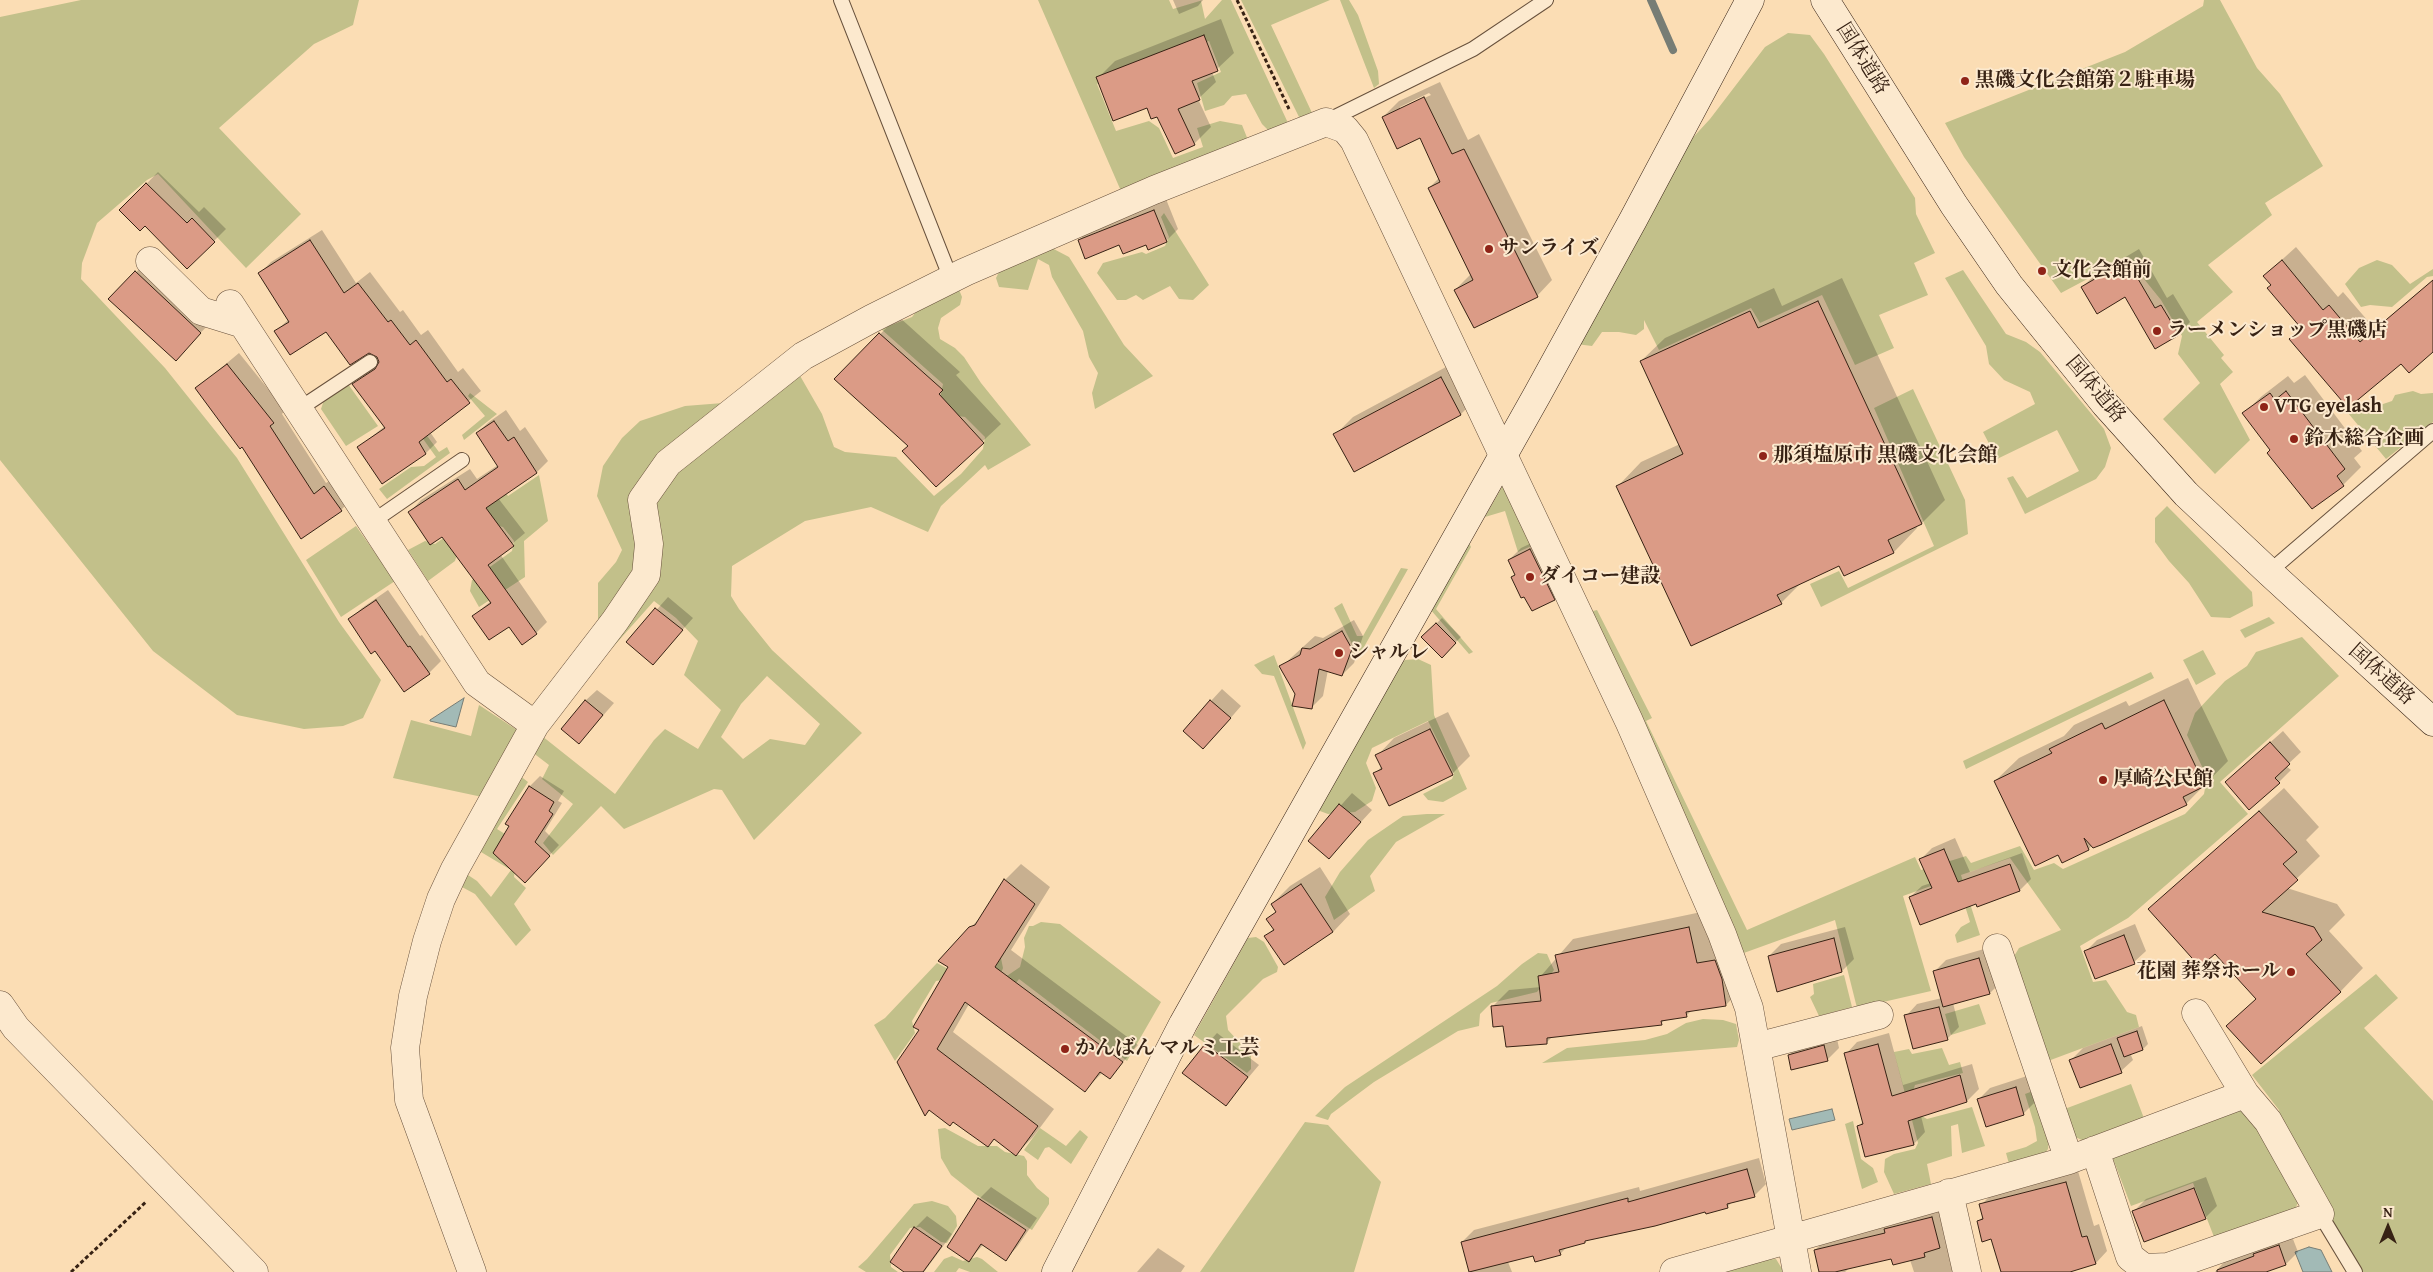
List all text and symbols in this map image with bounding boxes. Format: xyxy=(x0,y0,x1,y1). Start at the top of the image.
street label: 国体道路 xyxy=(1831,19,1893,99)
place label: 黒磯文化会館第２駐車場 xyxy=(1975,69,2195,93)
marker: 黒磯文化会館第２駐車場 xyxy=(1959,75,1971,87)
place label: サンライズ xyxy=(1499,237,1599,261)
marker: サンライズ xyxy=(1483,243,1495,255)
place label: 文化会館前 xyxy=(2052,259,2152,283)
marker: 文化会館前 xyxy=(2036,265,2048,277)
place label: ラーメンショップ黒磯店 xyxy=(2167,319,2387,343)
marker: ラーメンショップ黒磯店 xyxy=(2151,325,2163,337)
street label: 国体道路 xyxy=(2060,352,2130,428)
place label: VTG eyelash xyxy=(2274,395,2382,419)
marker: VTG eyelash xyxy=(2258,401,2270,413)
place label: 鈴木総合企画 xyxy=(2304,427,2424,451)
marker: 鈴木総合企画 xyxy=(2288,433,2300,445)
place label: 那須塩原市 黒磯文化会館 xyxy=(1773,444,1997,468)
marker: 那須塩原市 黒磯文化会館 xyxy=(1757,450,1769,462)
place label: ダイコー建設 xyxy=(1540,565,1660,589)
marker: ダイコー建設 xyxy=(1524,571,1536,583)
street label: 国体道路 xyxy=(2343,639,2419,711)
place label: シャルレ xyxy=(1349,641,1429,665)
marker: シャルレ xyxy=(1333,647,1345,659)
place label: 厚崎公民館 xyxy=(2113,768,2213,792)
marker: 厚崎公民館 xyxy=(2097,774,2109,786)
place label: 花園 葬祭ホール xyxy=(2137,960,2281,984)
marker: 花園 葬祭ホール xyxy=(2285,966,2297,978)
place label: かんばん マルミ工芸 xyxy=(1075,1037,1259,1061)
marker: かんばん マルミ工芸 xyxy=(1059,1043,1071,1055)
north arrow xyxy=(2363,1202,2413,1252)
text: N xyxy=(2383,1202,2393,1222)

